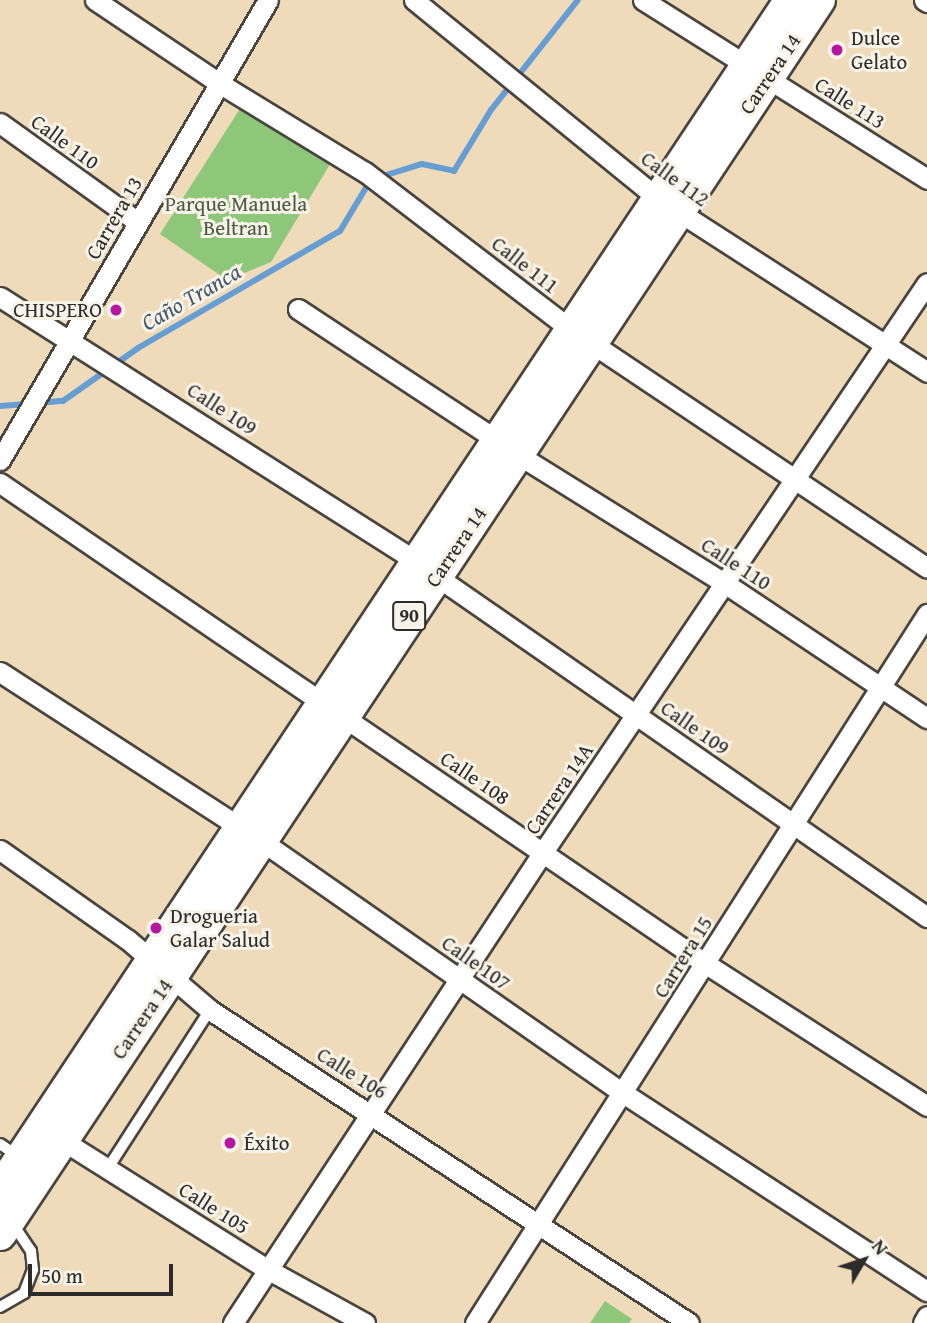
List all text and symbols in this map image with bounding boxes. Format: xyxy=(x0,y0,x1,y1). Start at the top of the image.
place label: Dulce Gelato xyxy=(851,25,907,75)
street label: Carrera 14 xyxy=(734,29,806,119)
marker: Dulce Gelato xyxy=(829,42,845,58)
street label: Calle 113 xyxy=(810,72,890,134)
street label: Calle 110 xyxy=(26,109,104,175)
street label: Calle 112 xyxy=(636,146,714,212)
street label: Carrera 13 xyxy=(80,172,148,264)
park label: Parque Manuela Beltran xyxy=(165,191,307,241)
street label: Calle 111 xyxy=(487,231,563,299)
water label: Caño Tranca xyxy=(136,258,246,336)
place label: CHISPERO xyxy=(13,297,102,323)
marker: CHISPERO xyxy=(108,302,124,318)
street label: Calle 109 xyxy=(182,377,262,441)
street label: Carrera 14 xyxy=(420,502,492,592)
street label: Calle 110 xyxy=(696,532,776,596)
road number: 90 xyxy=(392,600,426,632)
street label: Calle 109 xyxy=(656,695,734,761)
street label: Carrera 14A xyxy=(519,739,599,839)
street label: Calle 108 xyxy=(436,746,514,810)
place label: Drogueria Galar Salud xyxy=(170,903,270,953)
street label: Carrera 15 xyxy=(648,912,718,1002)
marker: Drogueria Galar Salud xyxy=(148,920,164,936)
street label: Calle 107 xyxy=(437,930,515,996)
street label: Carrera 14 xyxy=(106,974,178,1064)
street label: Calle 106 xyxy=(312,1042,392,1104)
place label: Éxito xyxy=(244,1130,289,1156)
marker: Éxito xyxy=(222,1135,238,1151)
street label: Calle 105 xyxy=(174,1177,254,1239)
north arrow xyxy=(829,1225,899,1295)
text: N xyxy=(865,1233,895,1261)
scale bar xyxy=(32,1250,177,1294)
text: 50 m xyxy=(41,1260,83,1291)

